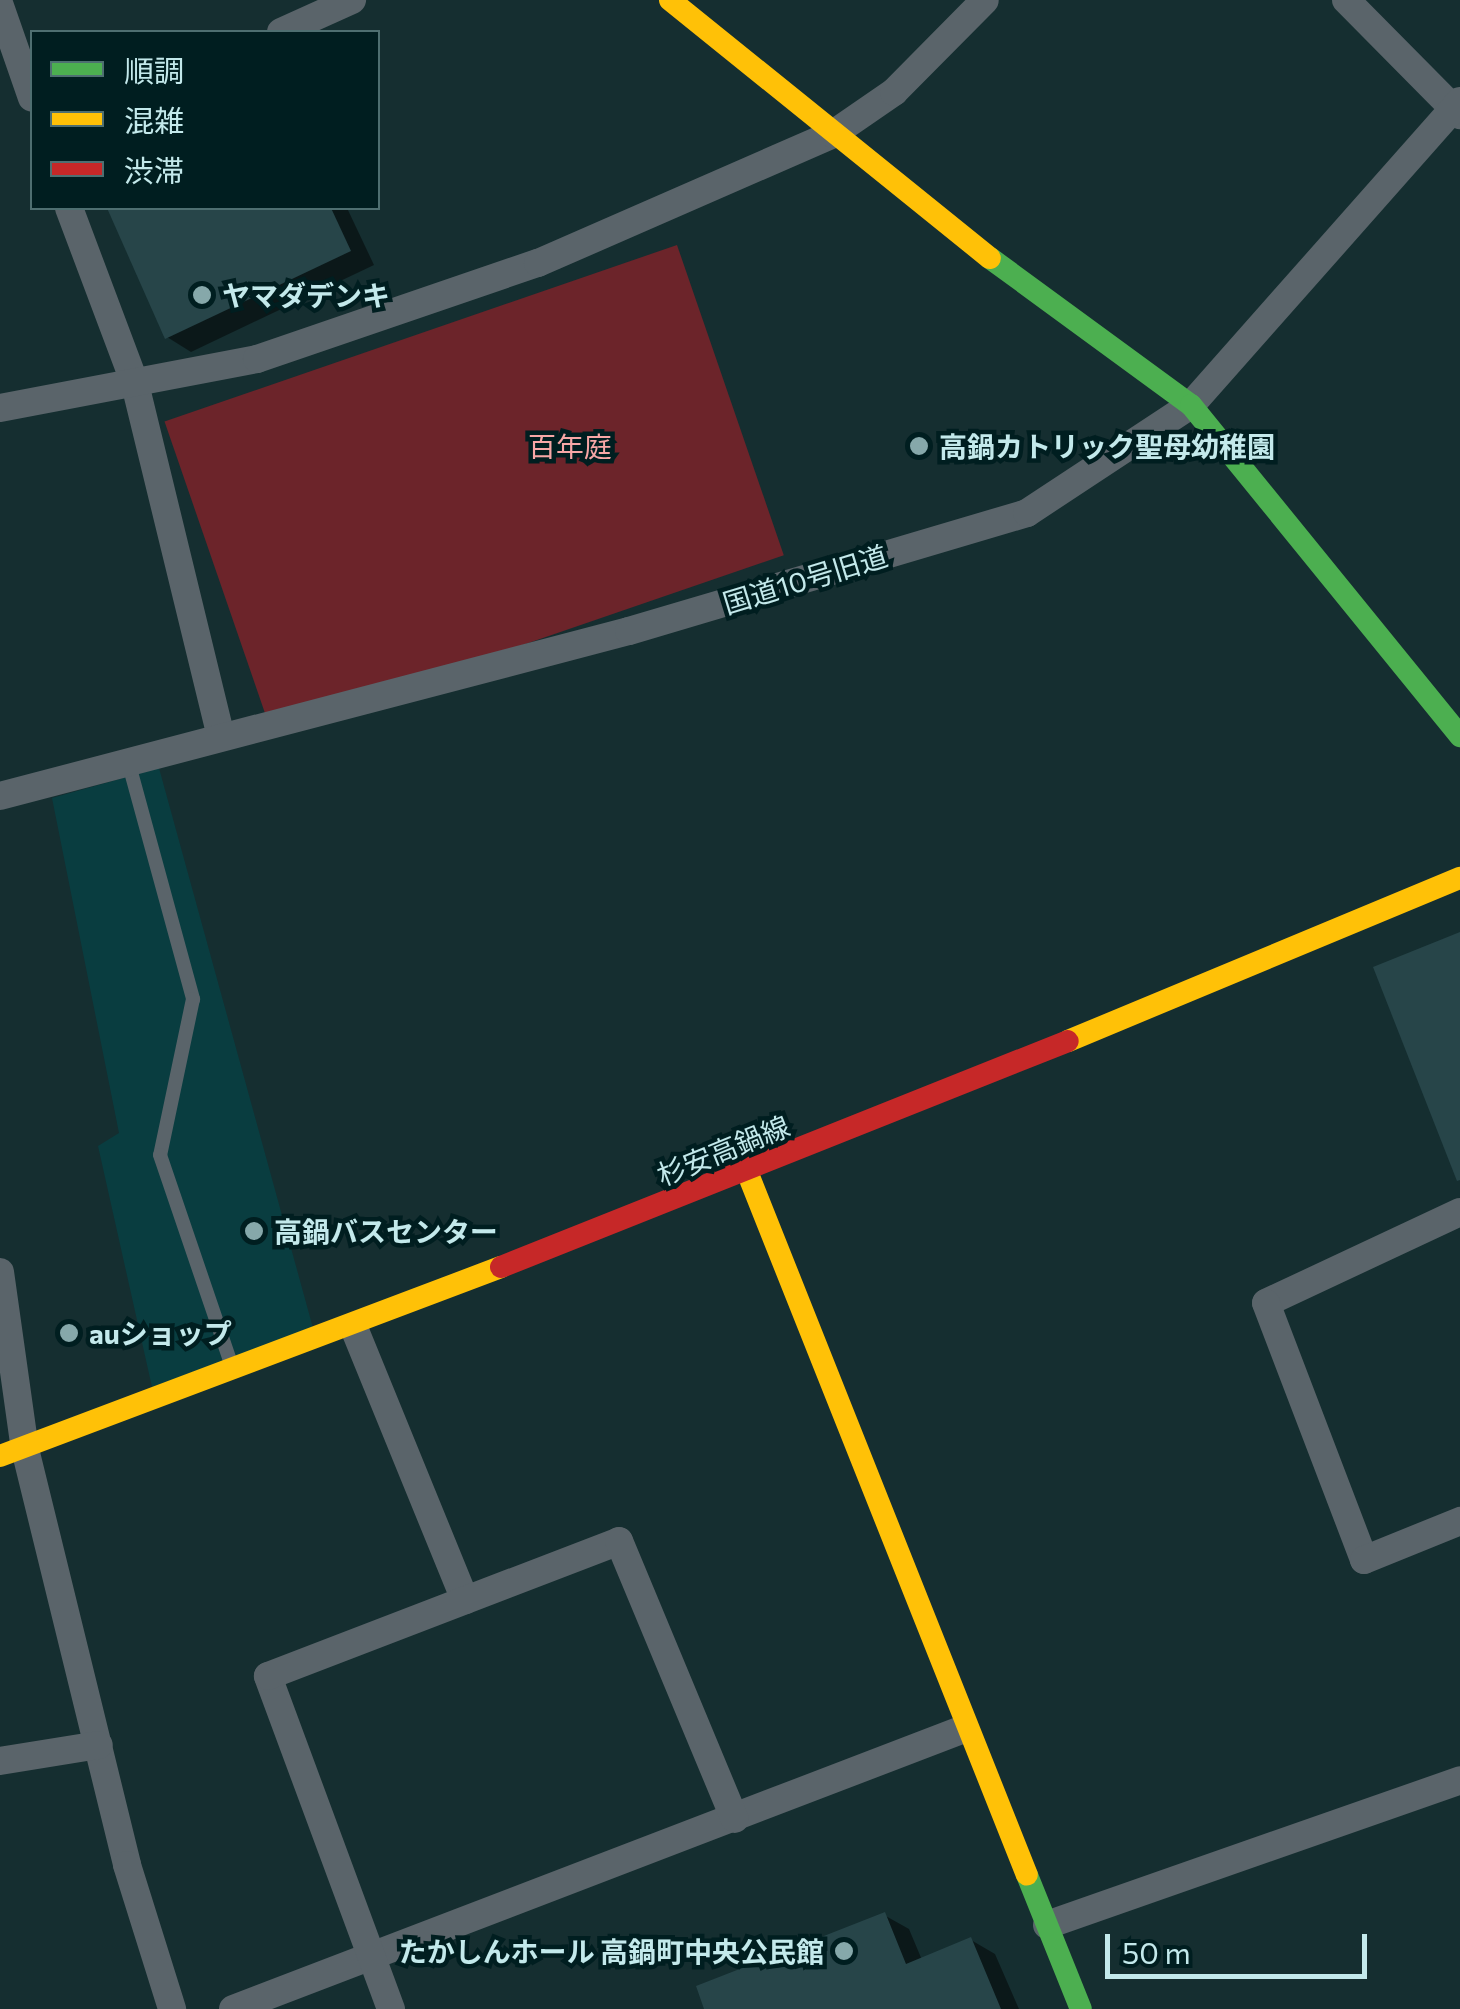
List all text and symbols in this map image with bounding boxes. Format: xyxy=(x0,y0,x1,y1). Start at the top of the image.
legend xyxy=(30,30,380,210)
text: 順調 xyxy=(124,51,184,88)
text: 混雑 xyxy=(124,101,184,138)
text: 渋滞 xyxy=(124,151,184,188)
place label: ヤマダデンキ xyxy=(222,278,390,312)
marker: ヤマダデンキ xyxy=(191,284,213,306)
park label: 百年庭 xyxy=(528,429,612,463)
place label: 高鍋カトリック聖母幼稚園 xyxy=(939,429,1275,463)
marker: 高鍋カトリック聖母幼稚園 xyxy=(908,435,930,457)
street label: 国道10号旧道 xyxy=(719,538,891,620)
street label: 杉安高鍋線 xyxy=(652,1108,794,1192)
place label: 高鍋バスセンター xyxy=(274,1214,498,1248)
marker: 高鍋バスセンター xyxy=(243,1220,265,1242)
place label: auショップ xyxy=(89,1316,232,1350)
marker: auショップ xyxy=(58,1322,80,1344)
scale bar xyxy=(1110,1914,1372,1976)
text: 50 m xyxy=(1122,1933,1191,1970)
place label: たかしんホール 高鍋町中央公民館 xyxy=(399,1934,824,1968)
marker: たかしんホール 高鍋町中央公民館 xyxy=(833,1940,855,1962)

